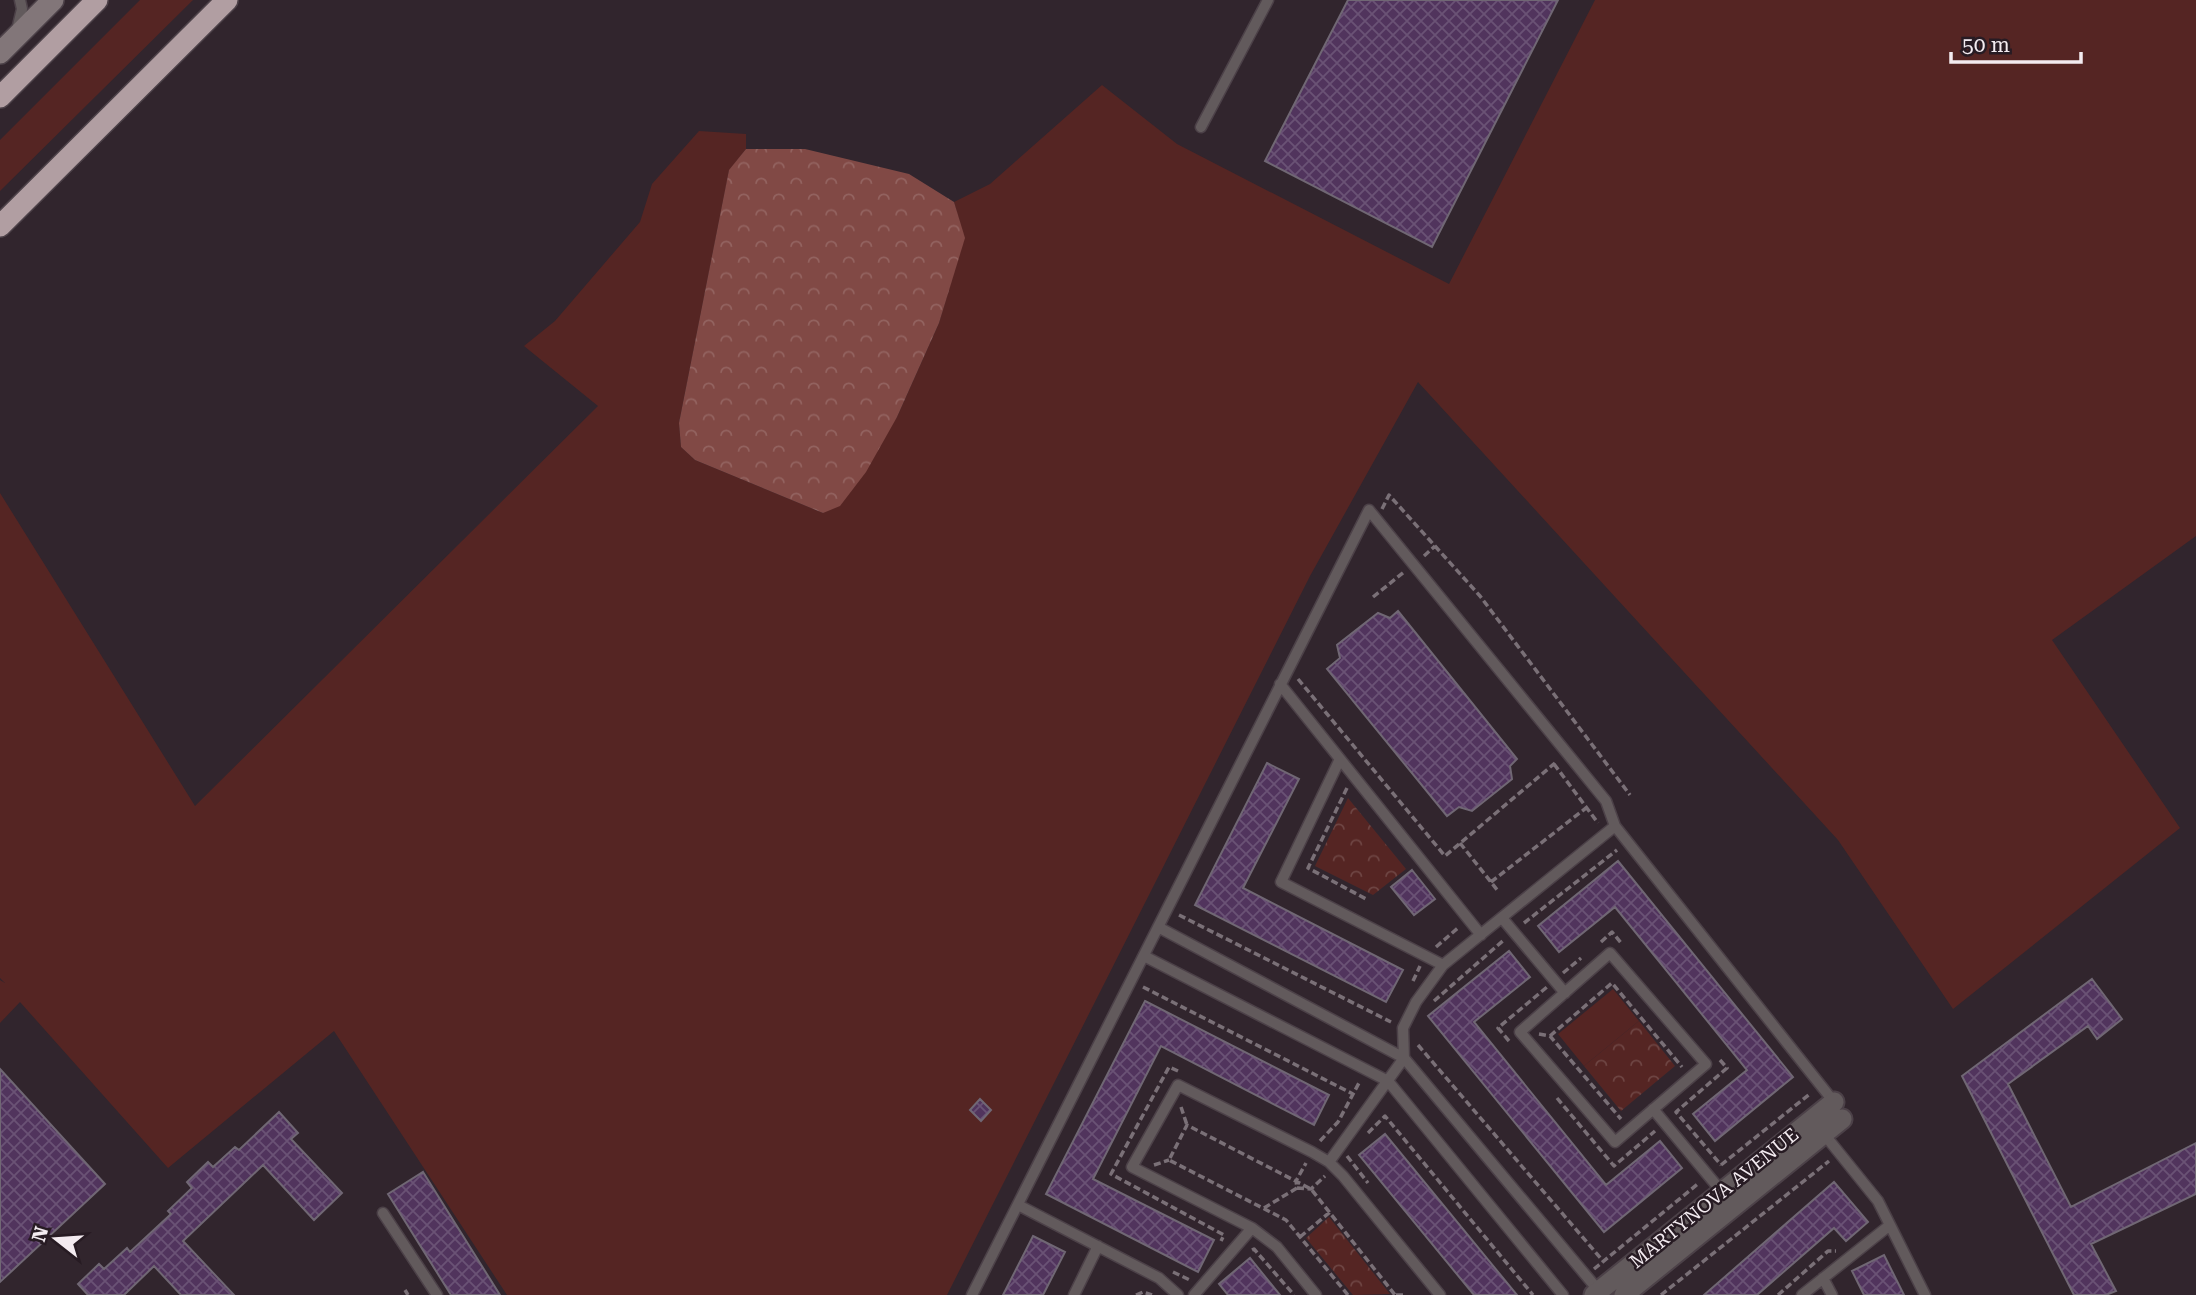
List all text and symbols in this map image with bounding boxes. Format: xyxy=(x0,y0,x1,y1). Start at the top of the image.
scale bar xyxy=(1951,21,2080,65)
text: 50 m xyxy=(1962,33,2010,57)
street label: MARTYNOVA AVENUE xyxy=(1625,1123,1803,1273)
north arrow xyxy=(21,1204,91,1274)
text: N xyxy=(27,1223,53,1245)

